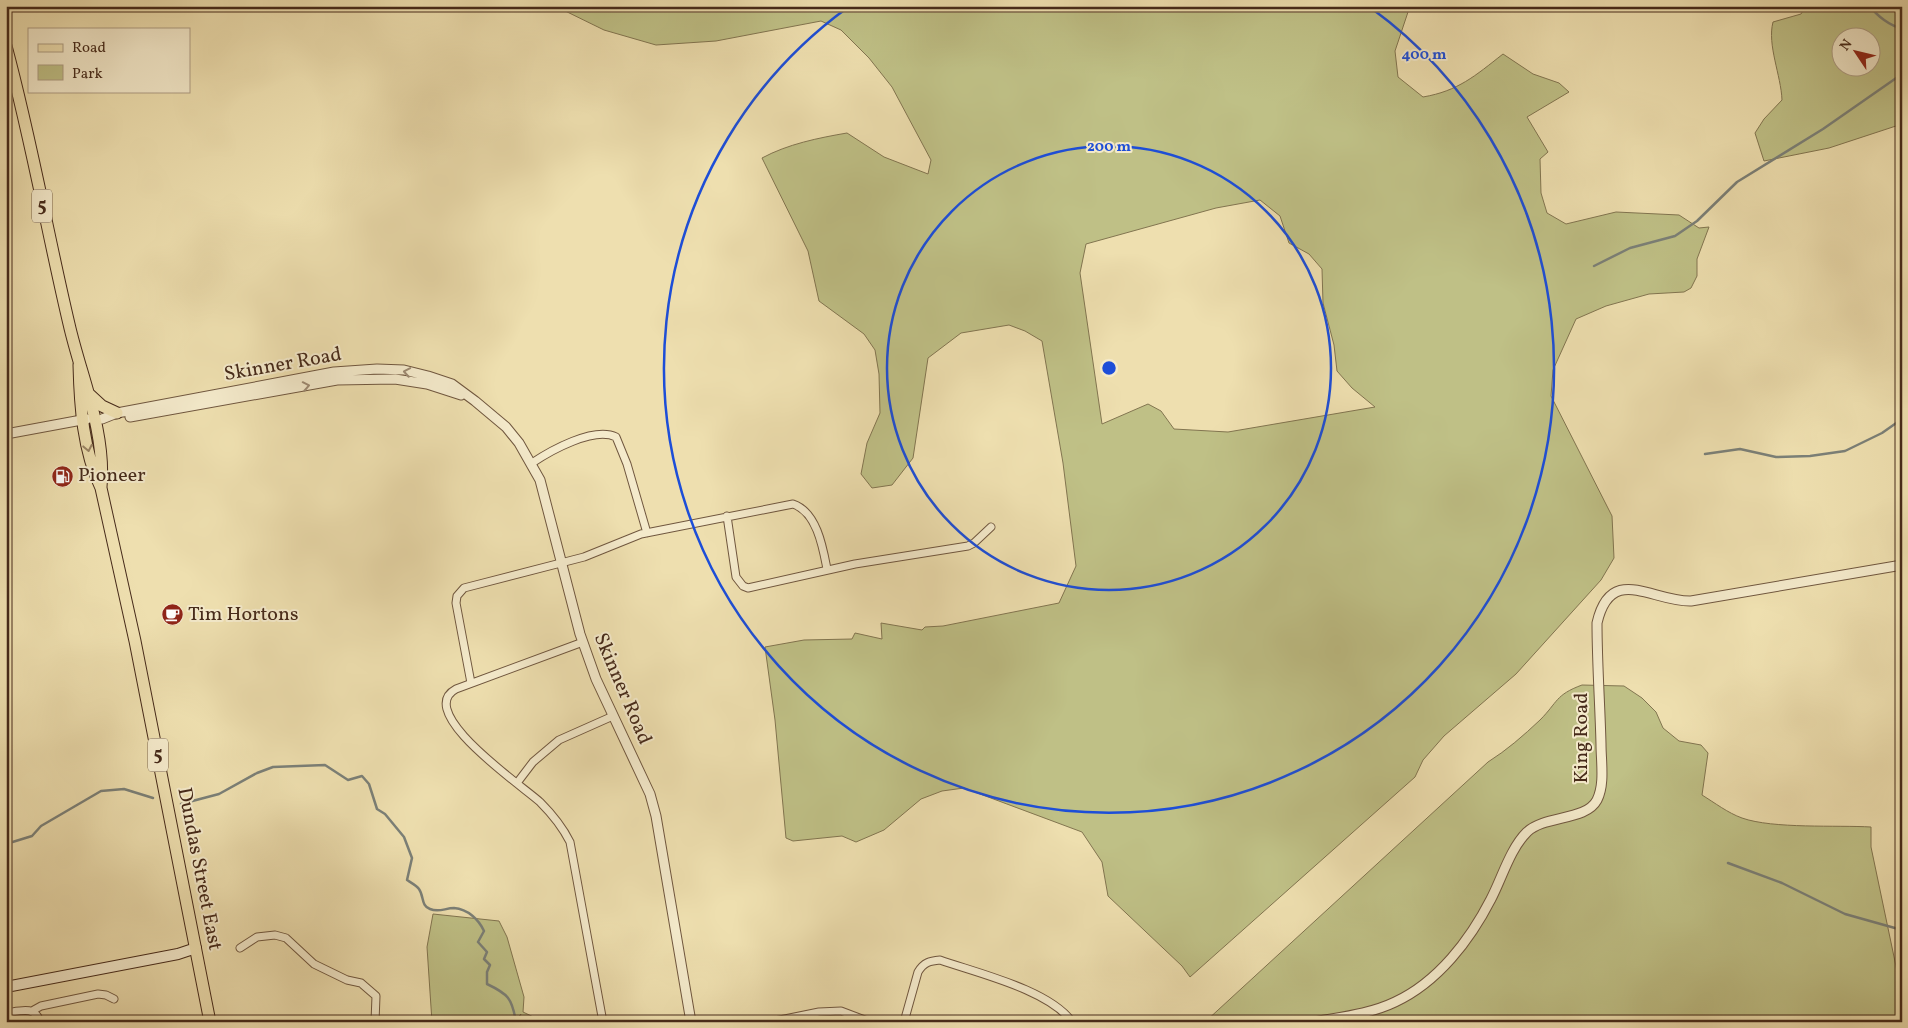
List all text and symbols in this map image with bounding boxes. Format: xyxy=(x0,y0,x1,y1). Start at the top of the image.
legend xyxy=(28,28,190,92)
north arrow xyxy=(1830,28,1880,78)
text: N xyxy=(1836,36,1857,55)
text: Road xyxy=(72,38,106,59)
text: 400 m xyxy=(1402,45,1447,66)
text: Park xyxy=(72,64,103,85)
text: 200 m xyxy=(1087,137,1131,158)
road number: 5 xyxy=(32,190,52,222)
street label: Skinner Road xyxy=(222,341,344,389)
centre of rings xyxy=(1100,359,1118,377)
one-way arrow xyxy=(402,367,411,377)
one-way arrow xyxy=(301,381,310,391)
one-way arrow xyxy=(83,444,93,452)
place label: Pioneer xyxy=(78,462,146,490)
fuel station icon: Pioneer xyxy=(50,464,74,488)
place label: Tim Hortons xyxy=(188,601,298,629)
cafe icon: Tim Hortons xyxy=(160,603,184,627)
street label: Skinner Road xyxy=(586,629,658,749)
street label: King Road xyxy=(1568,693,1596,783)
road number: 5 xyxy=(148,738,168,772)
street label: Dundas Street East xyxy=(169,785,229,953)

